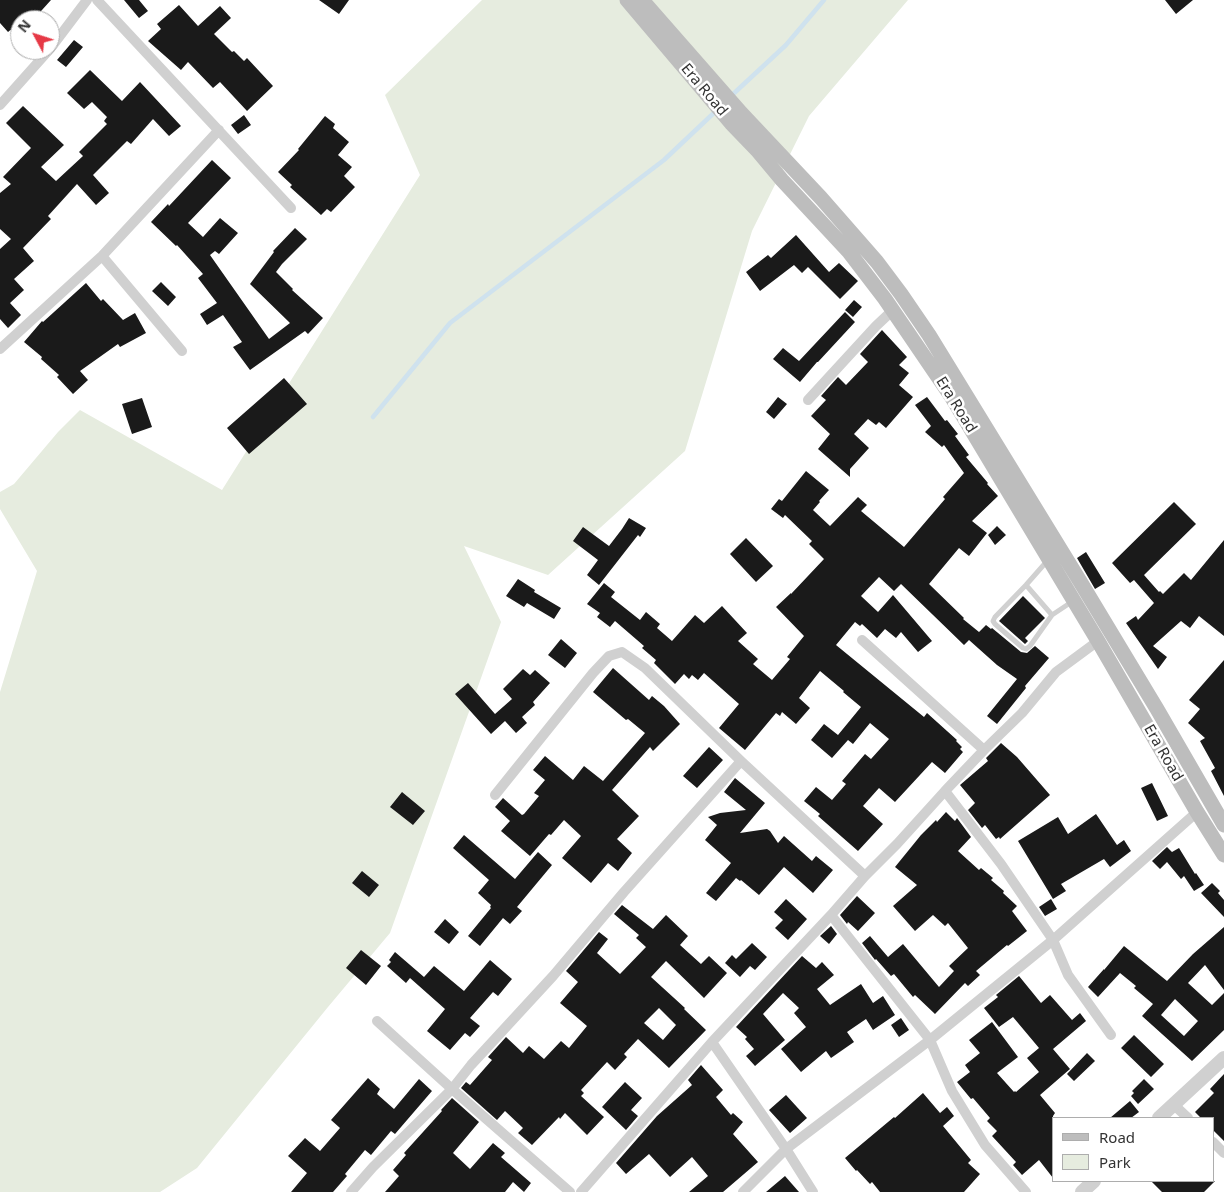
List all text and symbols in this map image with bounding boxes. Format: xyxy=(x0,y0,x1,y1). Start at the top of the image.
north arrow xyxy=(10,10,60,60)
text: N xyxy=(13,15,35,36)
street label: Era Road xyxy=(677,60,731,120)
street label: Era Road xyxy=(932,374,980,436)
street label: Era Road xyxy=(1140,721,1186,785)
legend xyxy=(1052,1117,1214,1182)
text: Road xyxy=(1099,1127,1135,1147)
text: Park xyxy=(1099,1152,1131,1172)

